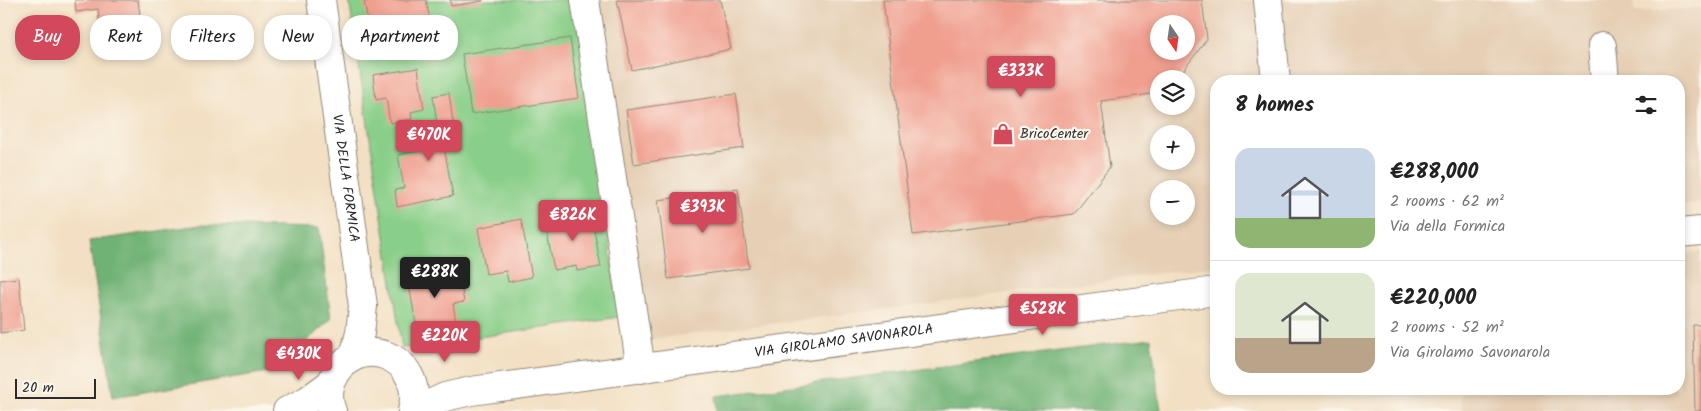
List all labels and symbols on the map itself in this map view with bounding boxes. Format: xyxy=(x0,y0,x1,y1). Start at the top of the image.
north arrow xyxy=(1150,15,1195,60)
pin: €333K xyxy=(986,56,1056,98)
street label: VIA DELLA FORMICA xyxy=(326,113,365,244)
pin: €470K xyxy=(394,120,464,162)
shop icon: BricoCenter xyxy=(990,121,1016,147)
place label: BricoCenter xyxy=(1020,123,1089,145)
pin: €393K xyxy=(668,192,738,234)
pin: €826K xyxy=(538,200,608,242)
pin: €288K xyxy=(400,256,470,299)
pin: €528K xyxy=(1008,294,1078,336)
street label: VIA GIROLAMO SAVONAROLA xyxy=(753,318,935,364)
pin: €220K xyxy=(410,320,480,363)
pin: €430K xyxy=(264,338,334,381)
scale bar xyxy=(15,376,96,399)

